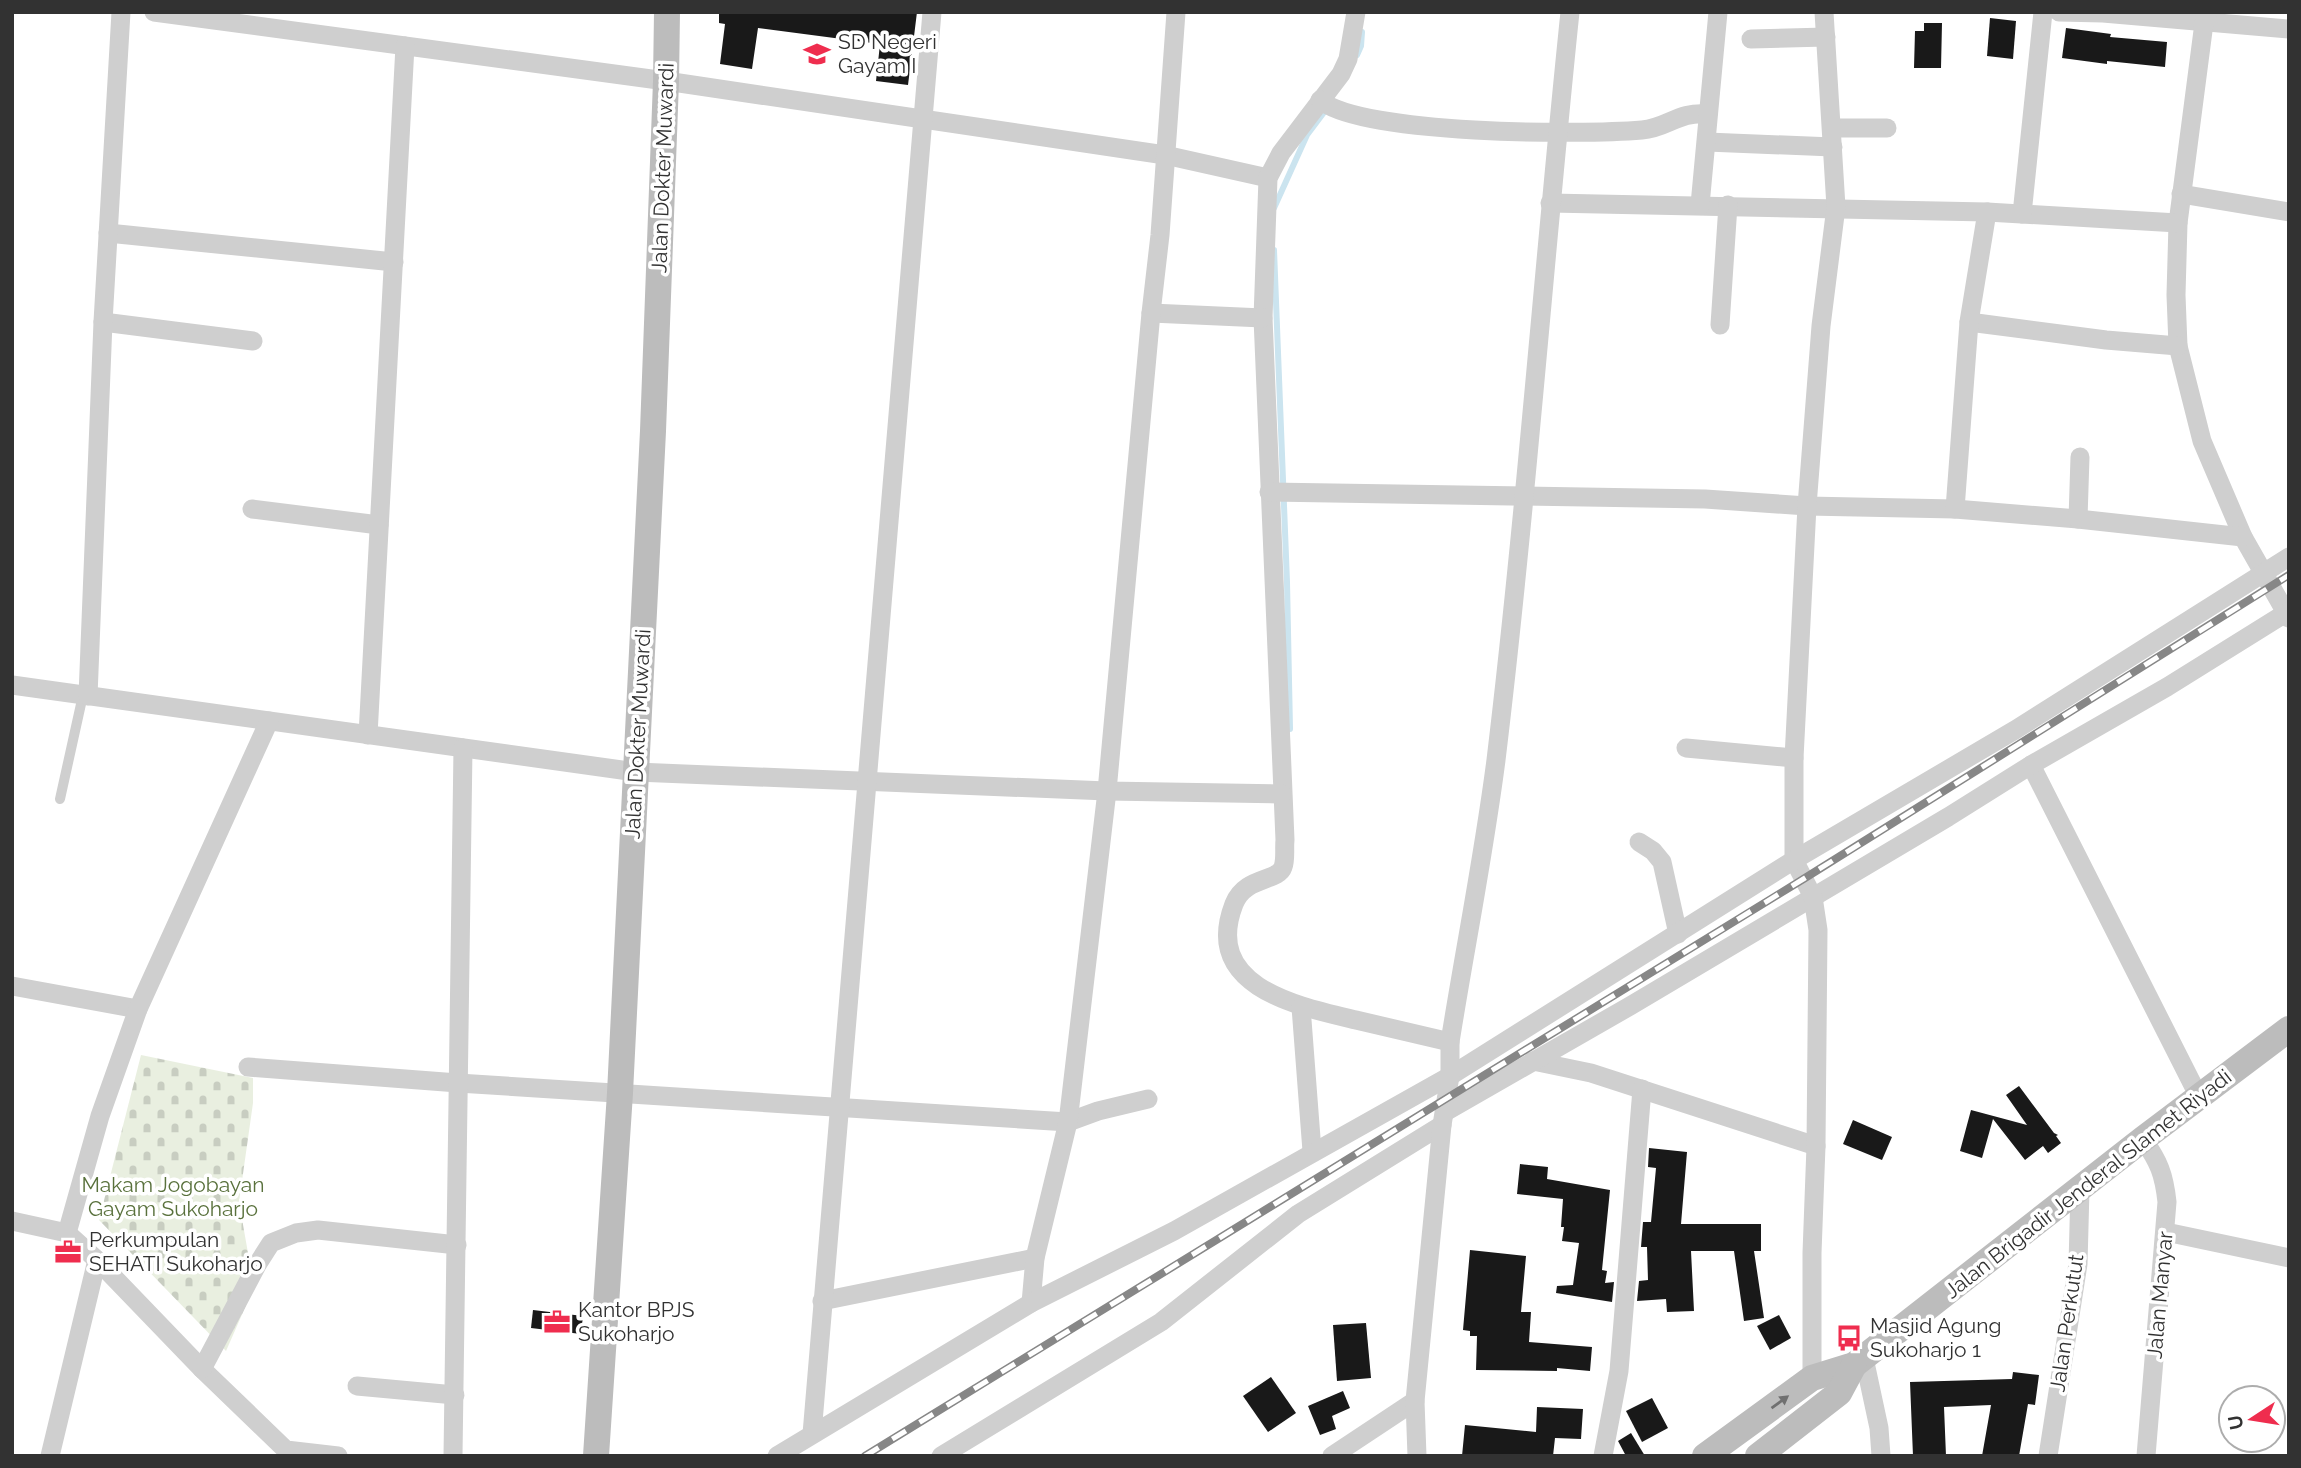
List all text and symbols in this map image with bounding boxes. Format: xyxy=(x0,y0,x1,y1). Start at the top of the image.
place label: SD Negeri Gayam I xyxy=(838,29,937,78)
school or university icon: SD Negeri Gayam I xyxy=(802,39,832,69)
street label: Jalan Dokter Muwardi xyxy=(646,63,679,273)
street label: Jalan Dokter Muwardi xyxy=(620,628,655,839)
street label: Jalan Brigadir Jenderal Slamet Riyadi xyxy=(1939,1064,2236,1303)
park label: Makam Jogobayan Gayam Sukoharjo xyxy=(81,1172,265,1221)
place label: Perkumpulan SEHATI Sukoharjo xyxy=(89,1227,263,1276)
street label: Jalan Manyar xyxy=(2141,1230,2178,1360)
office icon: Perkumpulan SEHATI Sukoharjo xyxy=(53,1237,83,1267)
street label: Jalan Perkutut xyxy=(2044,1252,2089,1393)
place label: Kantor BPJS Sukoharjo xyxy=(578,1297,695,1346)
office icon: Kantor BPJS Sukoharjo xyxy=(542,1307,572,1337)
place label: Masjid Agung Sukoharjo 1 xyxy=(1870,1313,2002,1362)
bus stop icon: Masjid Agung Sukoharjo 1 xyxy=(1834,1323,1864,1353)
north arrow xyxy=(2217,1384,2287,1454)
one-way arrow xyxy=(1771,1395,1789,1409)
text: U xyxy=(2223,1413,2248,1432)

